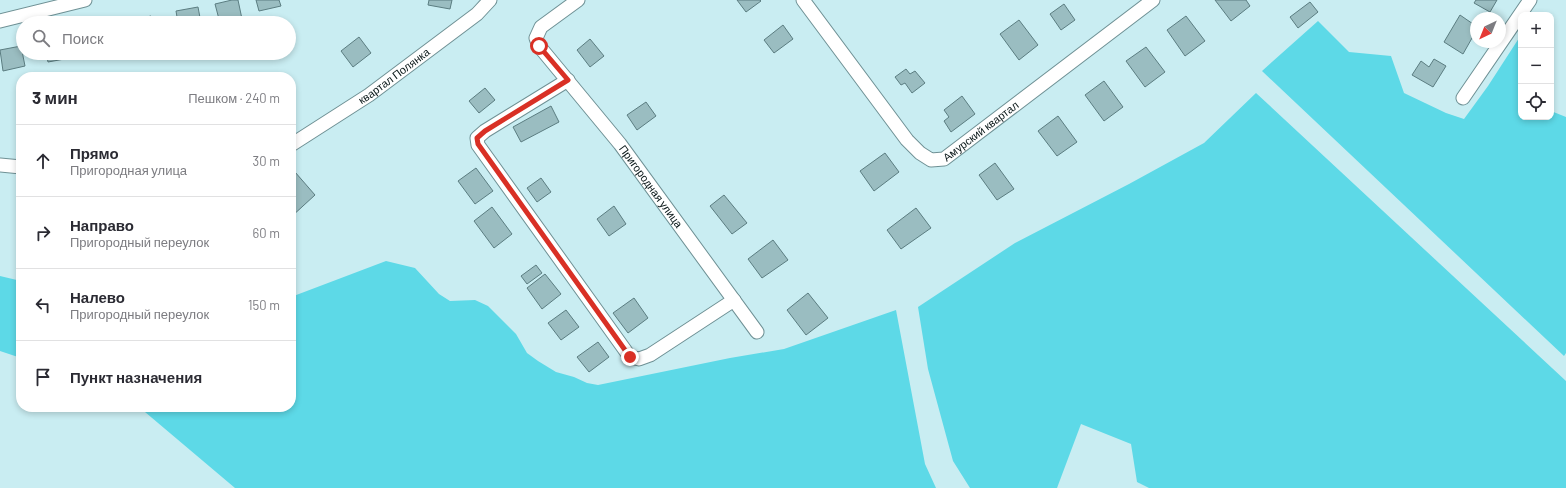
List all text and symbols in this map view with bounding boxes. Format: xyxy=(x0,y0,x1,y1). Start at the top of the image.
north arrow xyxy=(1470,12,1506,48)
map controls xyxy=(1518,12,1554,120)
button: + xyxy=(1518,12,1554,48)
search box xyxy=(16,16,296,60)
icon: search xyxy=(30,27,52,49)
text: Поиск xyxy=(62,29,104,47)
route start xyxy=(530,37,548,55)
street label: квартал Полянка xyxy=(356,44,433,106)
button: − xyxy=(1518,48,1554,84)
button: locate xyxy=(1518,84,1554,120)
text: 3 мин xyxy=(32,87,78,107)
text: Пешком · 240 m xyxy=(188,90,280,106)
street label: Амурский квартал xyxy=(940,98,1021,164)
street label: Пригородная улица xyxy=(617,142,686,231)
text: Прямо xyxy=(70,144,119,162)
icon: ahead xyxy=(32,150,54,172)
text: 30 m xyxy=(253,153,280,169)
text: Пригородная улица xyxy=(70,162,187,178)
text: Направо xyxy=(70,216,134,234)
icon: right xyxy=(32,222,54,244)
text: 60 m xyxy=(253,225,280,241)
text: Пригородный переулок xyxy=(70,234,209,250)
text: Налево xyxy=(70,288,125,306)
icon: left xyxy=(32,294,54,316)
text: 150 m xyxy=(248,297,280,313)
text: Пригородный переулок xyxy=(70,306,209,322)
route end xyxy=(621,348,639,366)
icon: arrive xyxy=(32,366,54,388)
text: Пункт назначения xyxy=(70,368,202,386)

